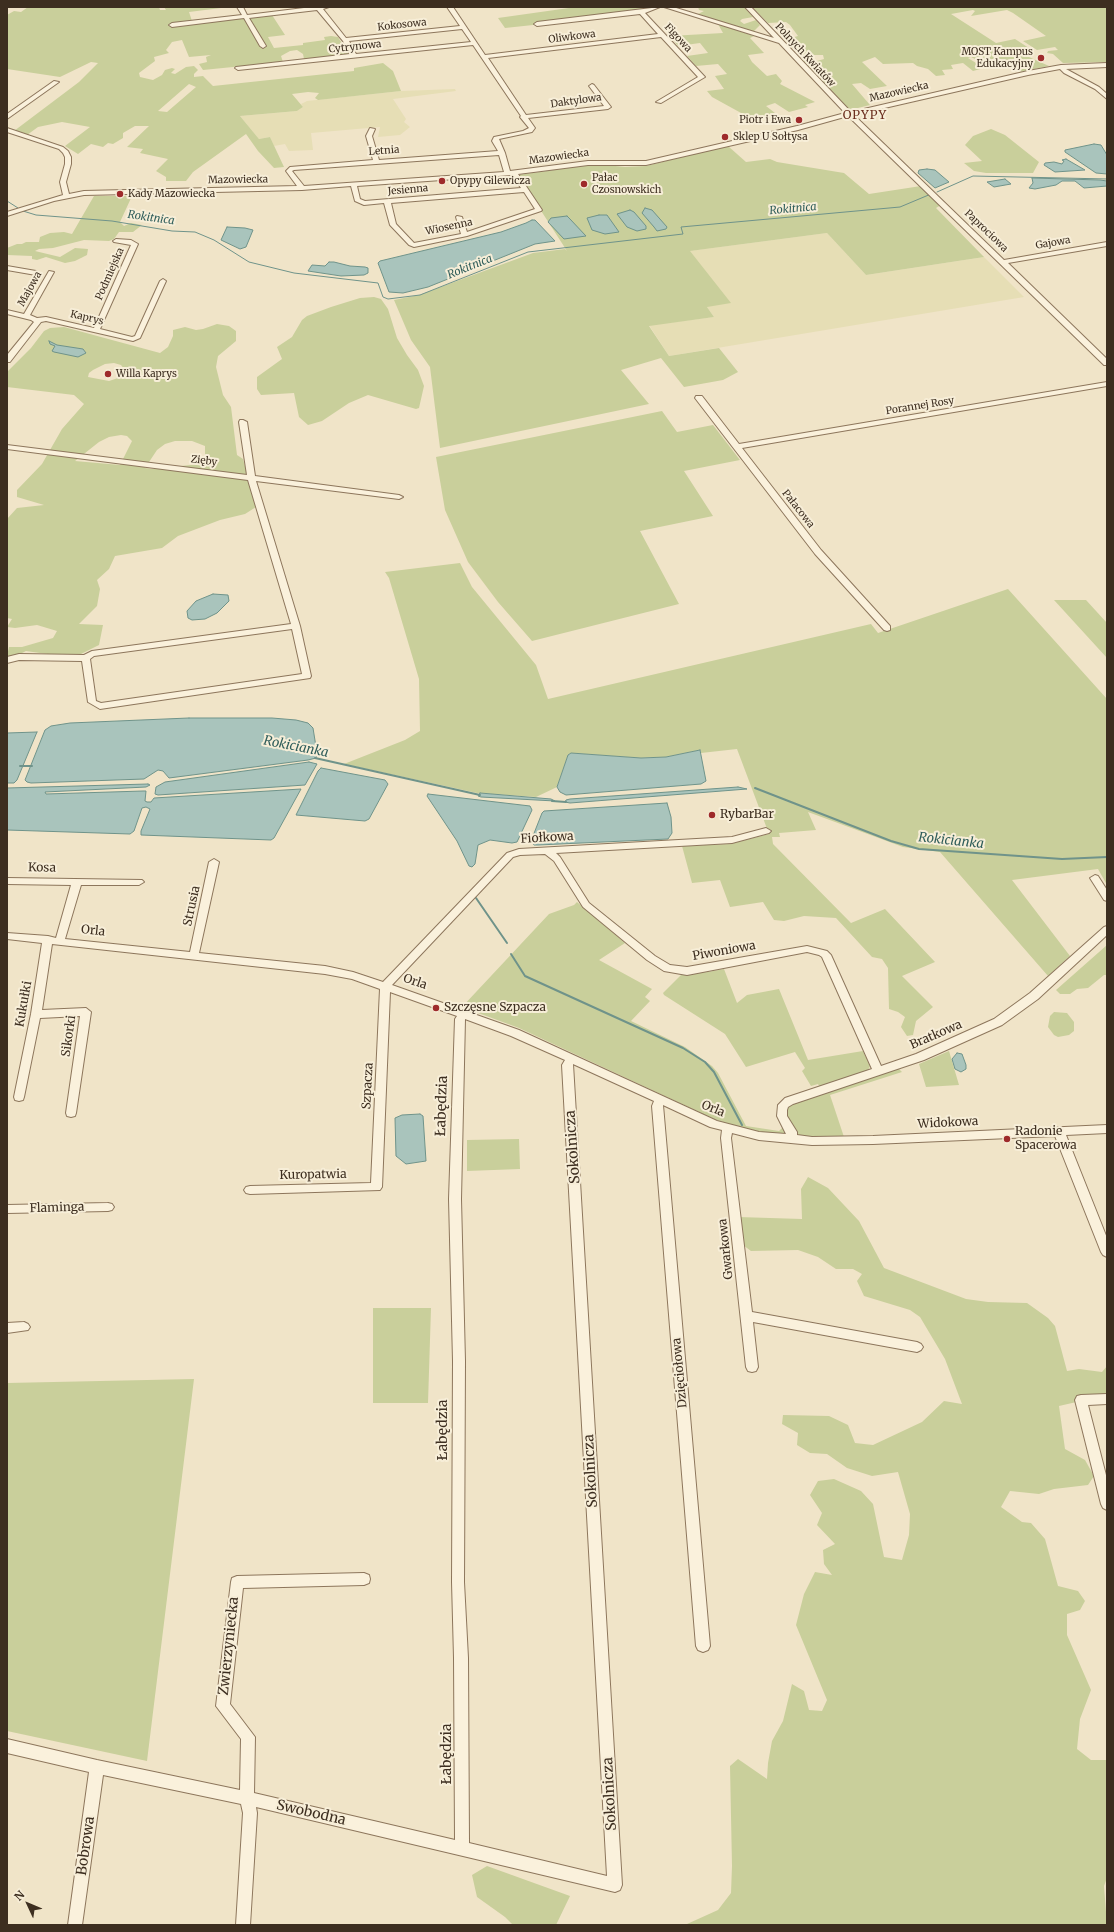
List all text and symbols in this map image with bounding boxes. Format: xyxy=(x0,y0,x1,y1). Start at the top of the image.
street label: Kokosowa xyxy=(377,16,427,34)
street label: Figowa xyxy=(662,21,694,55)
street label: Polnych Kwiatów xyxy=(772,21,838,89)
street label: Oliwkowa xyxy=(548,28,596,46)
street label: Cytrynowa xyxy=(328,38,382,56)
place label: MOST Kampus Edukacyjny xyxy=(961,46,1033,70)
marker: MOST Kampus Edukacyjny xyxy=(1036,53,1046,63)
street label: Mazowiecka xyxy=(868,79,930,105)
street label: Daktylowa xyxy=(550,91,602,111)
district label: OPYPY xyxy=(843,109,887,123)
place label: Piotr i Ewa xyxy=(739,114,791,126)
marker: Piotr i Ewa xyxy=(794,115,804,125)
place label: Sklep U Sołtysa xyxy=(733,131,807,143)
marker: Sklep U Sołtysa xyxy=(720,132,730,142)
street label: Letnia xyxy=(368,144,400,158)
street label: Mazowiecka xyxy=(528,147,590,167)
place label: Pałac Czosnowskich xyxy=(592,172,661,196)
street label: Mazowiecka xyxy=(208,173,268,187)
place label: Opypy Gilewicza xyxy=(450,175,530,187)
marker: Opypy Gilewicza xyxy=(437,176,447,186)
marker: Pałac Czosnowskich xyxy=(579,179,589,189)
street label: Jesienna xyxy=(387,182,429,198)
place label: Kady Mazowiecka xyxy=(128,188,215,200)
marker: Kady Mazowiecka xyxy=(115,189,125,199)
water label: Rokitnica xyxy=(769,200,817,218)
street label: Paprociowa xyxy=(962,207,1010,255)
water label: Rokitnica xyxy=(127,208,175,228)
street label: Wiosenna xyxy=(424,216,474,238)
street label: Gajowa xyxy=(1035,234,1071,252)
street label: Podmiejska xyxy=(93,246,127,302)
water label: Rokitnica xyxy=(446,252,494,282)
street label: Majowa xyxy=(16,270,44,308)
street label: Kaprys xyxy=(69,308,105,328)
place label: Willa Kaprys xyxy=(116,368,177,380)
marker: Willa Kaprys xyxy=(103,369,113,379)
street label: Porannej Rosy xyxy=(885,395,955,417)
street label: Zięby xyxy=(190,453,218,469)
street label: Pałacowa xyxy=(779,488,817,530)
water label: Rokicianka xyxy=(262,733,330,761)
place label: RybarBar xyxy=(720,808,774,822)
marker: RybarBar xyxy=(707,810,717,820)
street label: Fiołkowa xyxy=(520,829,574,847)
water label: Rokicianka xyxy=(917,830,985,852)
street label: Kosa xyxy=(28,861,56,875)
street label: Strusia xyxy=(181,885,203,927)
street label: Orla xyxy=(80,923,106,939)
street label: Piwoniowa xyxy=(691,938,757,964)
street label: Orla xyxy=(401,971,429,993)
street label: Kukułki xyxy=(13,980,35,1028)
place label: Szczęsne Szpacza xyxy=(444,1001,546,1015)
marker: Szczęsne Szpacza xyxy=(431,1003,441,1013)
street label: Sikorki xyxy=(59,1014,79,1058)
street label: Bratkowa xyxy=(908,1018,964,1052)
street label: Szpacza xyxy=(360,1062,376,1110)
street label: Łabędzia xyxy=(433,1075,451,1137)
street label: Orla xyxy=(699,1098,727,1120)
street label: Sokolnicza xyxy=(562,1110,584,1184)
street label: Widokowa xyxy=(917,1114,979,1132)
place label: Radonie Spacerowa xyxy=(1015,1125,1077,1153)
marker: Radonie Spacerowa xyxy=(1002,1134,1012,1144)
street label: Kuropatwia xyxy=(279,1167,347,1183)
street label: Flaminga xyxy=(29,1200,85,1216)
street label: Gwarkowa xyxy=(716,1218,736,1280)
street label: Dzięciołowa xyxy=(670,1337,690,1409)
street label: Łabędzia xyxy=(435,1400,451,1460)
street label: Sokolnicza xyxy=(581,1434,601,1508)
street label: Zwierzyniecka xyxy=(215,1596,243,1696)
street label: Łabędzia xyxy=(439,1724,455,1784)
street label: Sokolnicza xyxy=(600,1757,620,1831)
street label: Swobodna xyxy=(275,1797,347,1829)
street label: Bobrowa xyxy=(74,1815,98,1877)
north arrow xyxy=(8,1884,48,1924)
text: N xyxy=(11,1888,27,1904)

